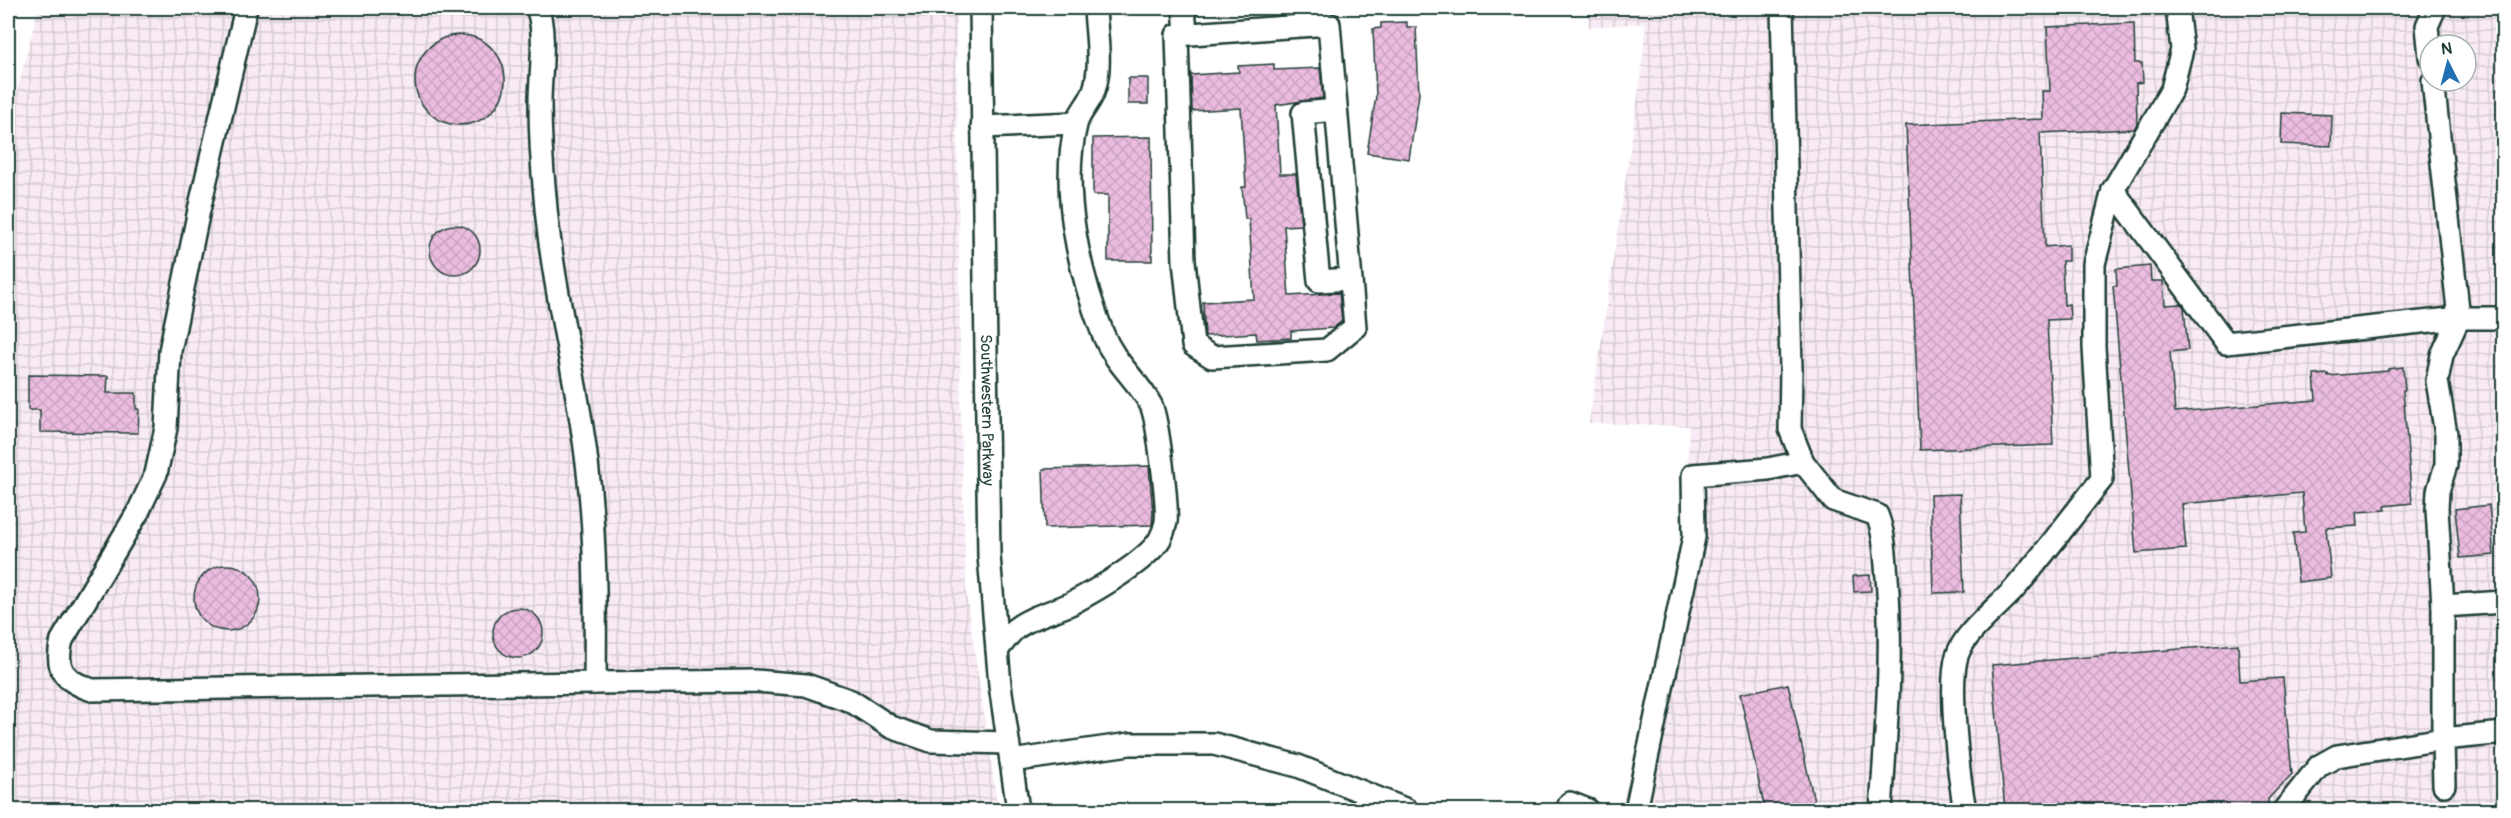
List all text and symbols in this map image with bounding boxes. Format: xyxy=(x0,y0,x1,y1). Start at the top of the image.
north arrow xyxy=(2418,33,2478,93)
text: N xyxy=(2440,39,2453,60)
street label: Southwestern Parkway xyxy=(976,334,998,486)

